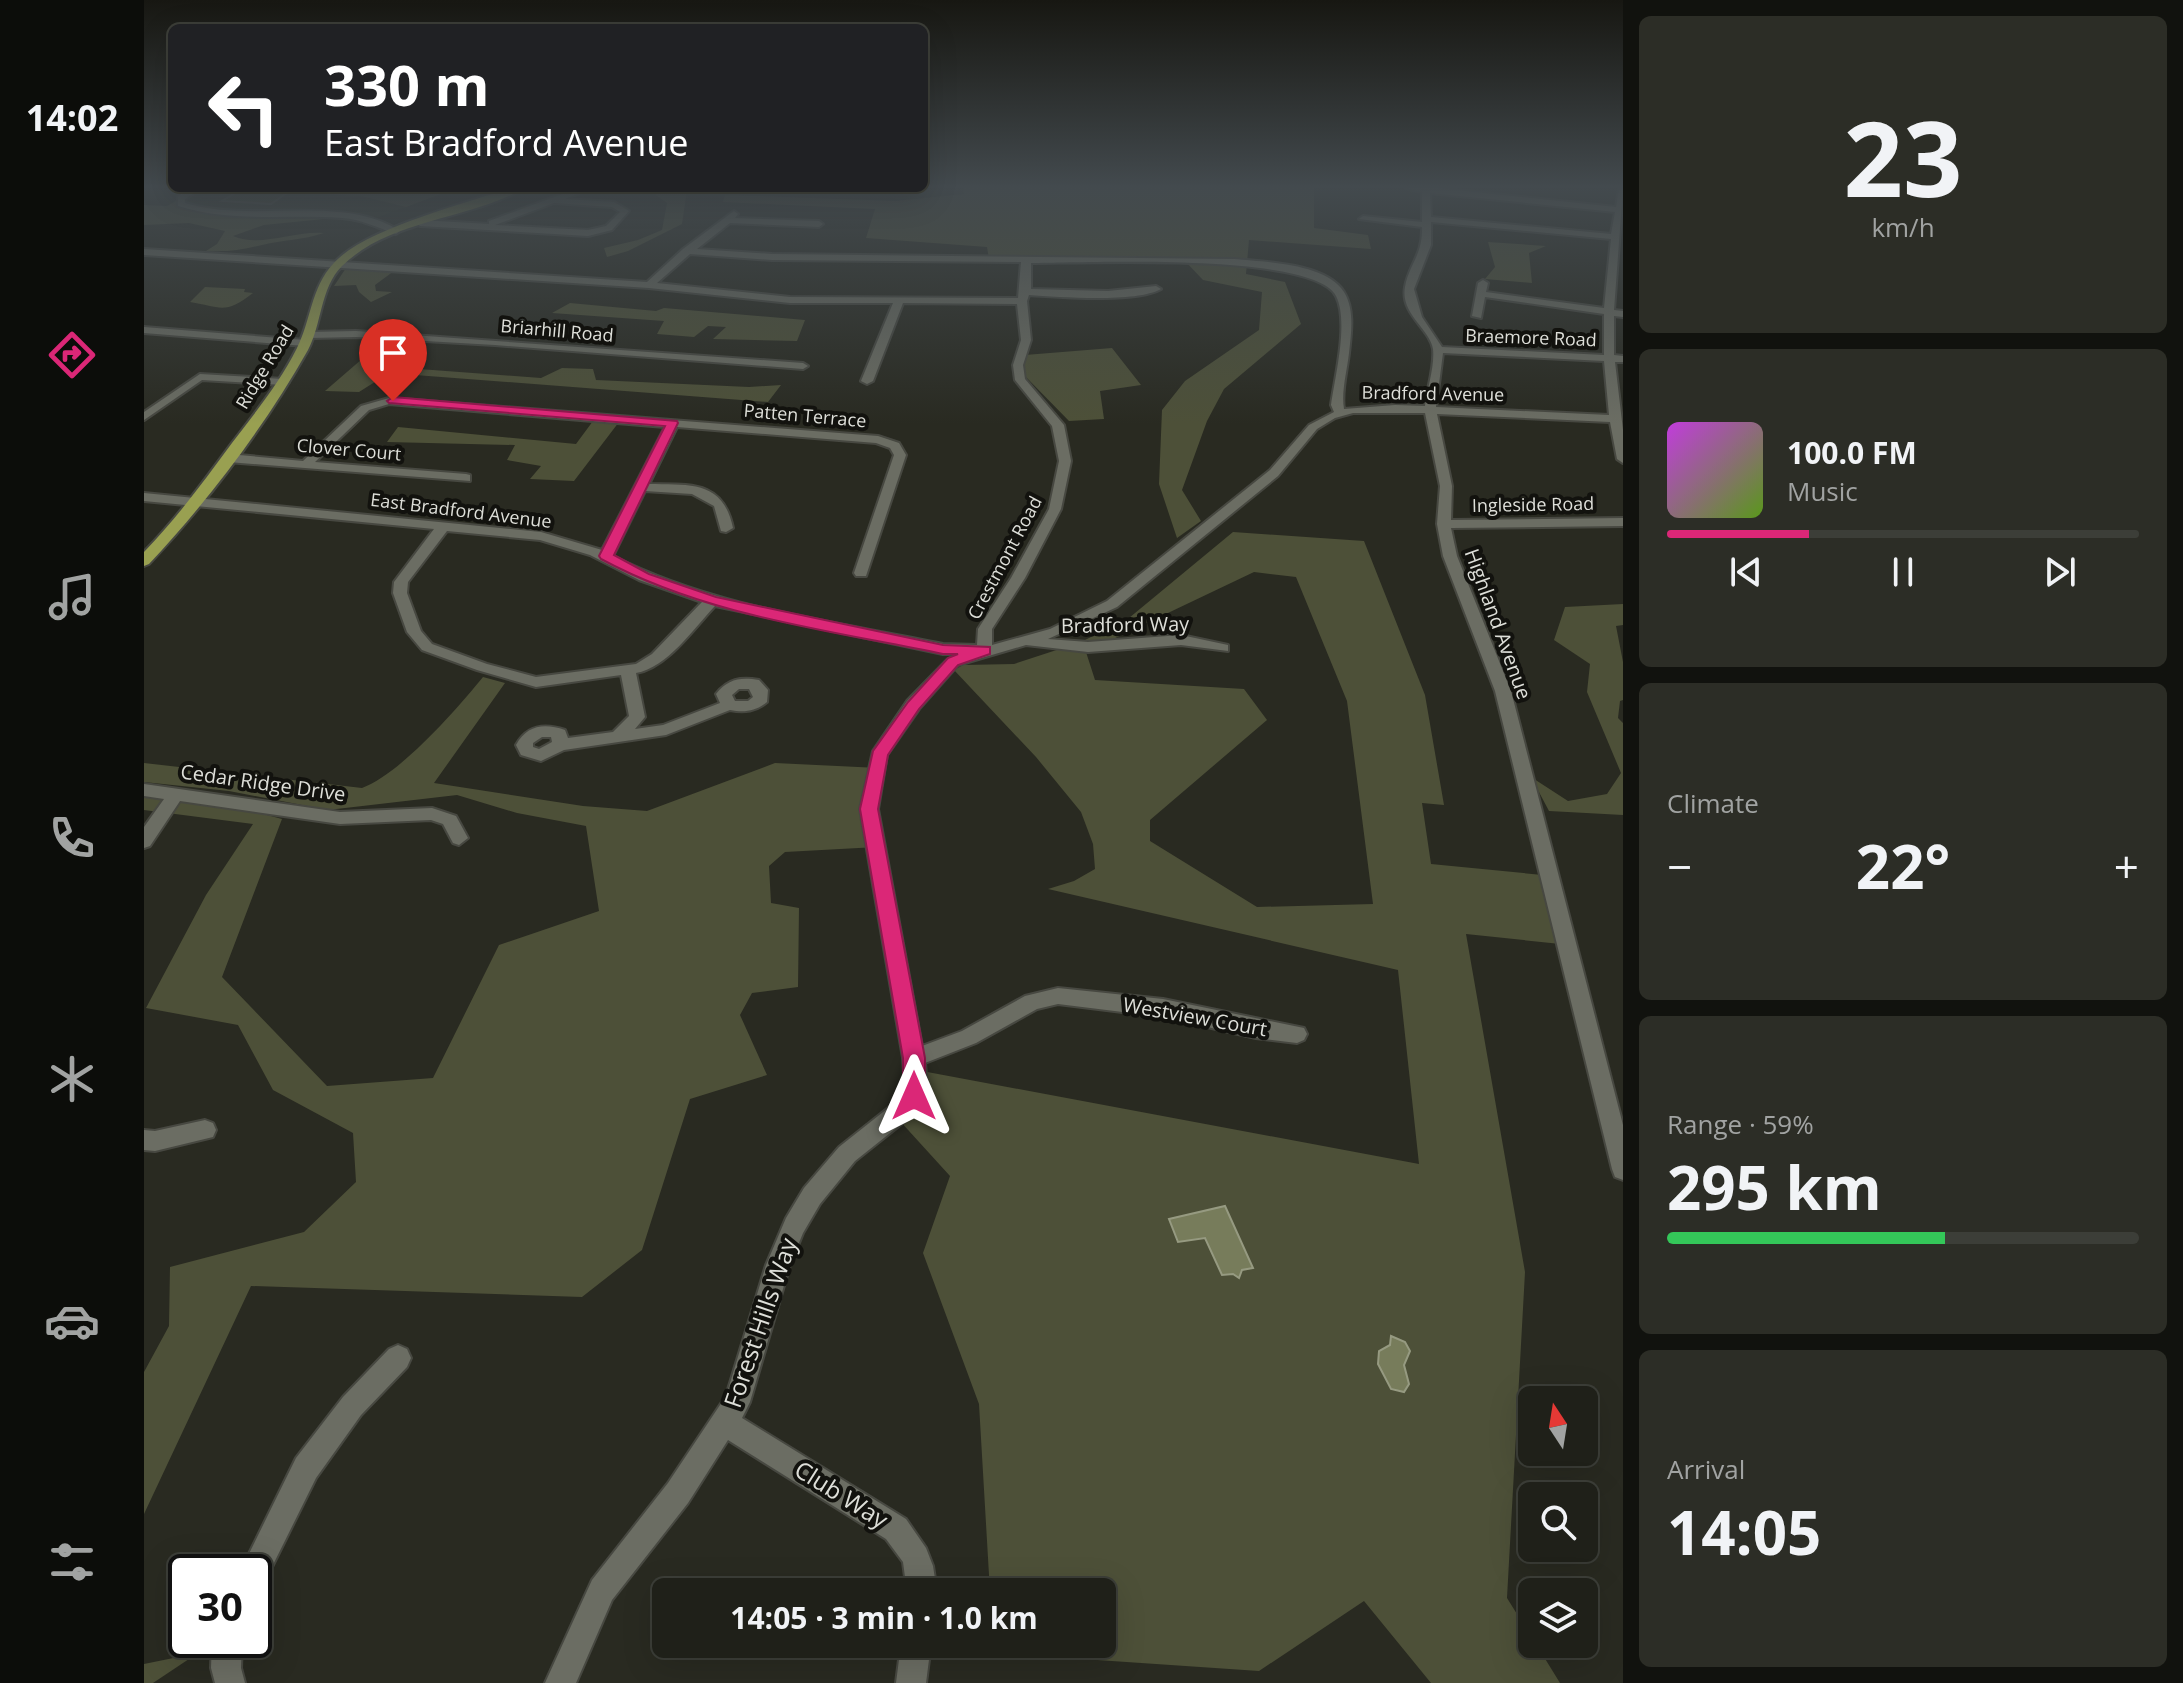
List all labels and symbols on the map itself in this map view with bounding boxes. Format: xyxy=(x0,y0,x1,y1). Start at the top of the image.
street label: Briarhill Road xyxy=(500,313,615,347)
pin xyxy=(359,319,427,401)
street label: Ridge Road xyxy=(230,320,299,413)
street label: Braemore Road xyxy=(1465,323,1597,351)
street label: Bradford Avenue xyxy=(1362,380,1505,406)
street label: Patten Terrace xyxy=(743,398,867,432)
street label: Clover Court xyxy=(296,432,402,466)
street label: East Bradford Avenue xyxy=(369,487,553,533)
street label: Ingleside Road xyxy=(1472,491,1594,517)
street label: Crestmont Road xyxy=(962,492,1047,623)
street label: Highland Avenue xyxy=(1459,545,1538,703)
street label: Bradford Way xyxy=(1061,610,1190,639)
street label: Cedar Ridge Drive xyxy=(179,758,347,807)
street label: Westview Court xyxy=(1121,991,1269,1042)
position arrow xyxy=(872,1054,956,1138)
street label: Forest Hills Way xyxy=(715,1232,804,1412)
north arrow xyxy=(1518,1386,1598,1466)
street label: Club Way xyxy=(789,1452,896,1536)
speed limit sign: 30 xyxy=(168,1554,272,1658)

